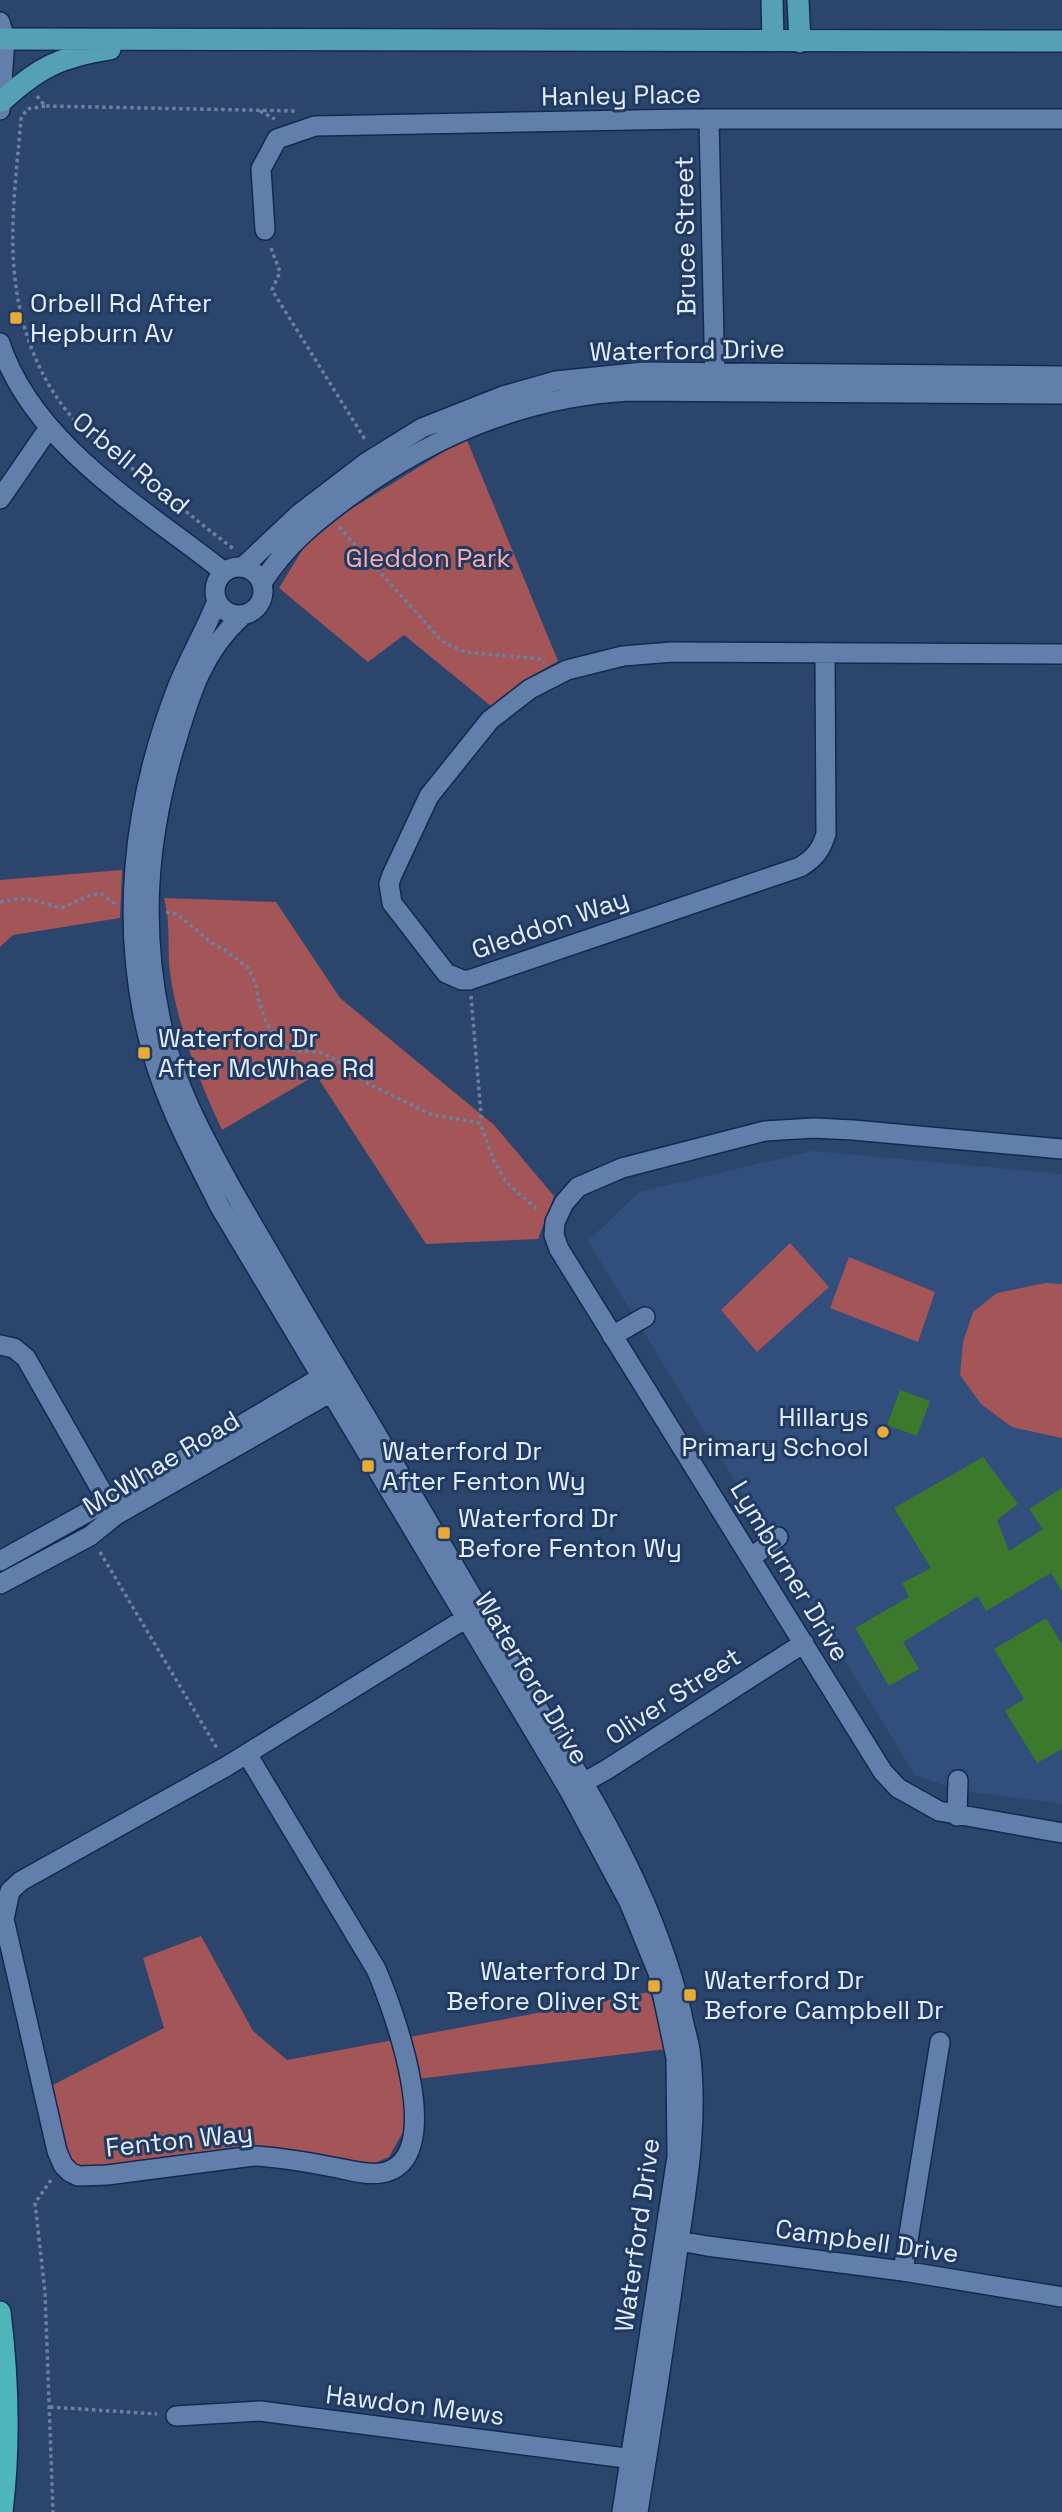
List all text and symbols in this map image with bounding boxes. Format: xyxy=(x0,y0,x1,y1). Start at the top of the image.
street label: Hanley Place xyxy=(541,77,701,113)
street label: Bruce Street xyxy=(667,156,703,316)
place label: Orbell Rd After Hepburn Av xyxy=(30,286,212,350)
marker: Orbell Rd After Hepburn Av xyxy=(8,310,24,326)
street label: Waterford Drive xyxy=(589,331,785,369)
street label: Orbell Road xyxy=(65,404,197,522)
park label: Gleddon Park xyxy=(345,541,511,575)
street label: Gleddon Way xyxy=(467,881,633,967)
place label: Waterford Dr After McWhae Rd xyxy=(158,1021,375,1085)
marker: Waterford Dr After McWhae Rd xyxy=(136,1045,152,1061)
place label: Hillarys Primary School xyxy=(682,1400,869,1464)
street label: McWhae Road xyxy=(76,1403,246,1523)
marker: Hillarys Primary School xyxy=(875,1424,891,1440)
place label: Waterford Dr After Fenton Wy xyxy=(382,1434,586,1498)
marker: Waterford Dr After Fenton Wy xyxy=(360,1458,376,1474)
street label: Lymburner Drive xyxy=(723,1474,857,1668)
place label: Waterford Dr Before Fenton Wy xyxy=(458,1501,682,1565)
marker: Waterford Dr Before Fenton Wy xyxy=(436,1525,452,1541)
street label: Waterford Drive xyxy=(467,1586,597,1770)
street label: Oliver Street xyxy=(599,1640,747,1752)
place label: Waterford Dr Before Oliver St xyxy=(446,1954,640,2018)
place label: Waterford Dr Before Campbell Dr xyxy=(704,1963,944,2027)
marker: Waterford Dr Before Oliver St xyxy=(646,1978,662,1994)
marker: Waterford Dr Before Campbell Dr xyxy=(682,1987,698,2003)
street label: Fenton Way xyxy=(104,2115,254,2165)
street label: Waterford Drive xyxy=(607,2136,667,2334)
street label: Campbell Drive xyxy=(773,2211,961,2271)
street label: Hawdon Mews xyxy=(324,2377,506,2433)

